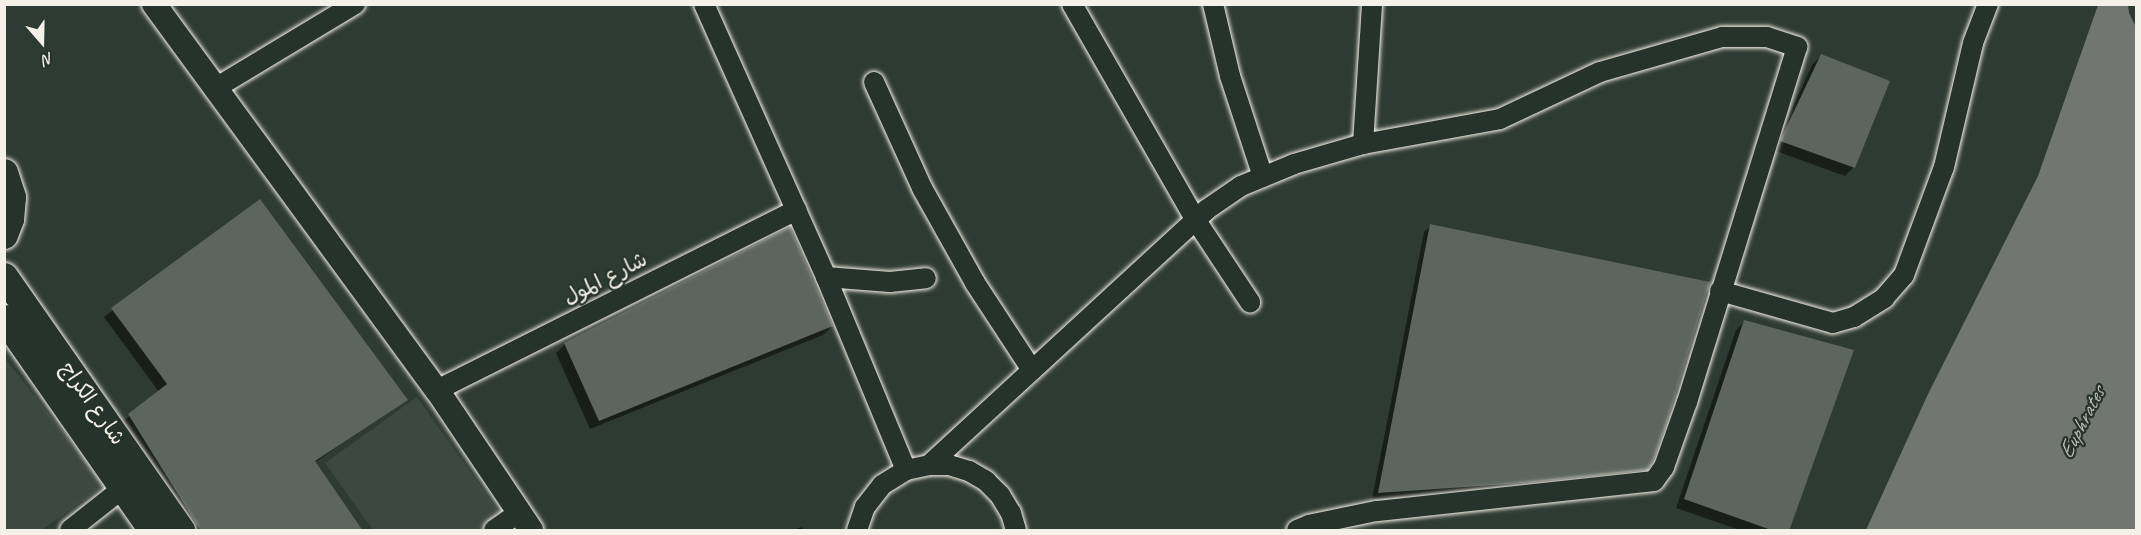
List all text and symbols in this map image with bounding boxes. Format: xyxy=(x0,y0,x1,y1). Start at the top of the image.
north arrow xyxy=(12,12,72,72)
text: N xyxy=(40,48,56,70)
street label: شارع المول xyxy=(559,246,651,310)
street label: شارع الكراج xyxy=(55,357,131,449)
water label: Euphrates xyxy=(2053,383,2111,463)

